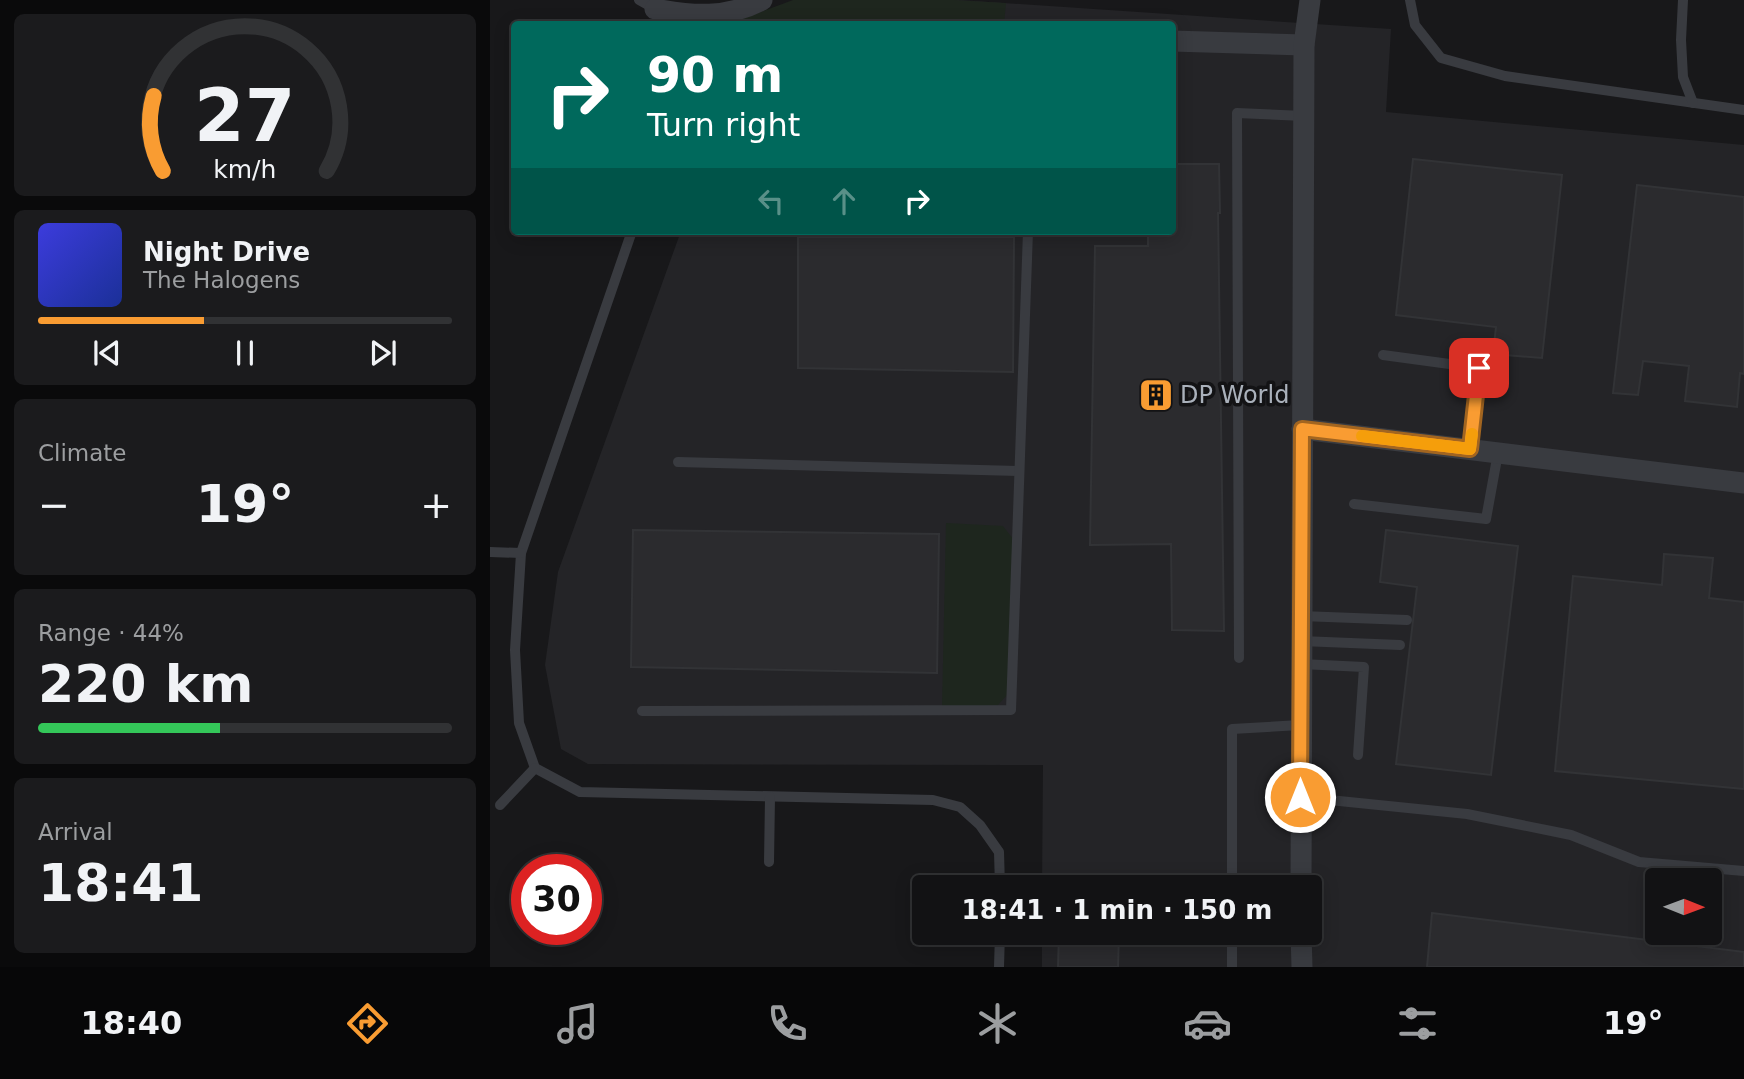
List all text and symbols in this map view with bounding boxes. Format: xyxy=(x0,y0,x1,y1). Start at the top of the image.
text: 90 m xyxy=(647,47,783,104)
icon: right xyxy=(532,49,623,140)
text: 27 xyxy=(194,73,296,158)
text: Turn right xyxy=(647,106,800,144)
text: km/h xyxy=(213,155,277,184)
icon: left xyxy=(752,182,790,220)
icon: ahead xyxy=(825,182,863,220)
icon: right xyxy=(898,182,936,220)
text: Night Drive xyxy=(143,237,310,267)
text: The Halogens xyxy=(143,267,300,293)
icon: previous xyxy=(88,334,126,372)
icon: pause xyxy=(226,334,264,372)
icon: next xyxy=(364,334,402,372)
pin xyxy=(1449,338,1509,398)
icon: arrive xyxy=(1460,349,1498,387)
building icon: DP World xyxy=(1137,376,1175,414)
place label: DP World xyxy=(1180,381,1289,409)
text: Climate xyxy=(38,440,127,466)
text: 19° xyxy=(196,474,294,534)
text: − xyxy=(38,483,70,527)
text: + xyxy=(420,483,452,527)
text: Range · 44% xyxy=(38,620,184,646)
text: 220 km xyxy=(38,654,253,714)
position arrow xyxy=(1263,760,1337,834)
text: Arrival xyxy=(38,819,113,845)
text: 18:41 xyxy=(38,853,204,913)
speed limit sign: 30 xyxy=(511,854,602,945)
north arrow xyxy=(1645,868,1722,945)
map controls xyxy=(1645,868,1722,945)
text: 18:41 · 1 min · 150 m xyxy=(962,895,1272,925)
icon: directions xyxy=(343,999,392,1048)
icon: music xyxy=(553,999,602,1048)
icon: phone xyxy=(763,999,812,1048)
icon: climate xyxy=(973,999,1022,1048)
icon: car xyxy=(1183,999,1232,1048)
icon: filters xyxy=(1393,999,1442,1048)
text: 18:40 xyxy=(80,1004,182,1042)
text: 19° xyxy=(1603,1004,1663,1042)

